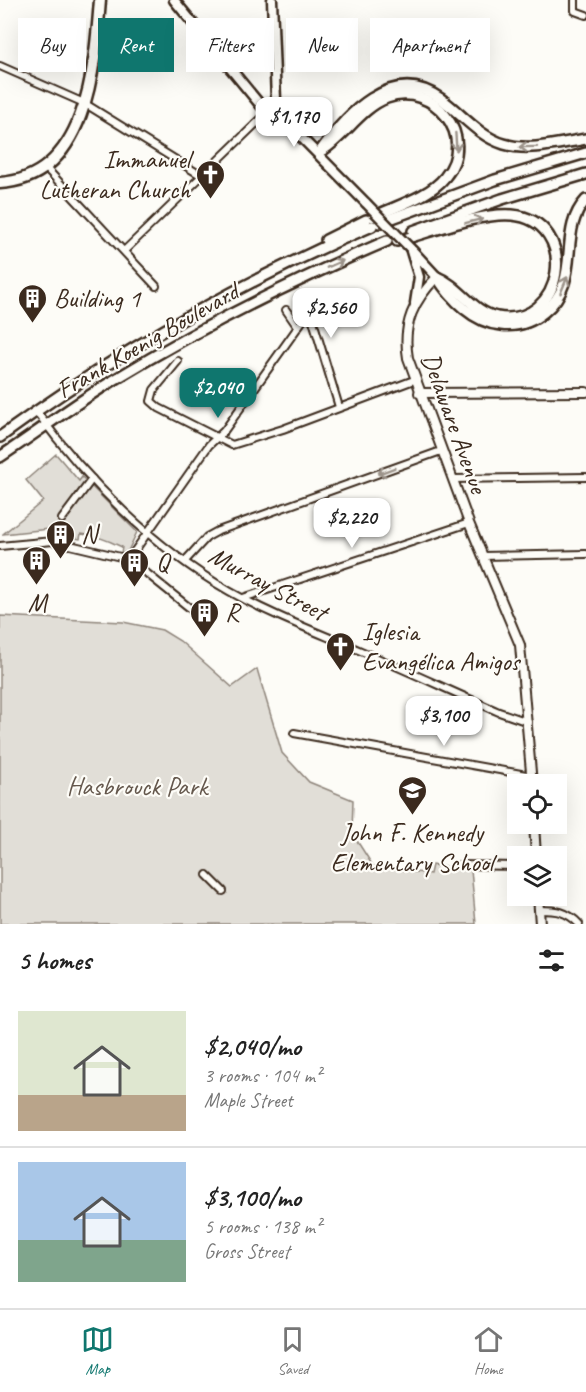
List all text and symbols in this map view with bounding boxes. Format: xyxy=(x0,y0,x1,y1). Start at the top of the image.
chip: Buy xyxy=(18,18,86,72)
chip: Rent xyxy=(98,18,174,72)
chip: Filters xyxy=(186,18,274,72)
chip: New xyxy=(286,18,358,72)
chip: Apartment xyxy=(370,18,490,72)
pin: $1,170 xyxy=(245,97,343,148)
text: $1,170 xyxy=(270,104,318,129)
one-way arrow xyxy=(450,131,461,151)
one-way arrow xyxy=(519,141,539,152)
place label: Immanuel Lutheran Church xyxy=(39,143,195,206)
church icon: Immanuel Lutheran Church xyxy=(195,158,227,200)
one-way arrow xyxy=(464,214,483,226)
one-way arrow xyxy=(326,258,344,269)
street label: Frank Koenig Boulevard xyxy=(50,273,248,406)
one-way arrow xyxy=(559,276,570,294)
building icon: Building 1 xyxy=(17,282,49,324)
place label: Building 1 xyxy=(54,282,142,315)
pin: $2,560 xyxy=(282,288,380,339)
text: $2,560 xyxy=(306,295,356,320)
street label: Delaware Avenue xyxy=(414,349,496,500)
pin: $2,040 xyxy=(169,368,267,419)
text: $2,040 xyxy=(194,375,242,400)
one-way arrow xyxy=(377,466,396,477)
pin: $2,220 xyxy=(303,498,401,549)
text: $2,220 xyxy=(328,505,376,530)
building icon: N xyxy=(44,518,76,560)
place label: N xyxy=(81,518,101,551)
street label: Murray Street xyxy=(203,539,335,630)
building icon: M xyxy=(21,544,53,586)
building icon: Q xyxy=(119,546,151,588)
place label: Q xyxy=(156,546,172,579)
place label: M xyxy=(28,586,49,619)
building icon: R xyxy=(188,596,220,638)
place label: R xyxy=(225,596,242,629)
place label: Iglesia Evangélica Amigos xyxy=(362,615,522,678)
church icon: Iglesia Evangélica Amigos xyxy=(325,630,357,672)
pin: $3,100 xyxy=(395,696,493,747)
text: $3,100 xyxy=(420,703,468,728)
park label: Hasbrouck Park xyxy=(67,770,210,803)
school or university icon: John F. Kennedy Elementary School xyxy=(396,774,428,816)
map controls xyxy=(507,774,567,906)
button: locate xyxy=(507,774,567,834)
place label: John F. Kennedy Elementary School xyxy=(331,816,498,879)
button: layers xyxy=(507,846,567,906)
text: 5 homes xyxy=(18,944,91,977)
icon: filters xyxy=(535,944,568,977)
text: $2,040/mo xyxy=(204,1030,301,1063)
icon: home xyxy=(66,1035,138,1107)
text: 3 rooms · 104 m² xyxy=(204,1063,321,1088)
text: Maple Street xyxy=(204,1088,293,1113)
text: $3,100/mo xyxy=(204,1181,301,1214)
icon: home xyxy=(66,1186,138,1258)
text: 5 rooms · 138 m² xyxy=(204,1214,321,1239)
text: Gross Street xyxy=(204,1239,290,1264)
tab: Map xyxy=(81,1323,114,1379)
tab: Saved xyxy=(276,1323,309,1379)
tab: Home xyxy=(472,1323,505,1379)

